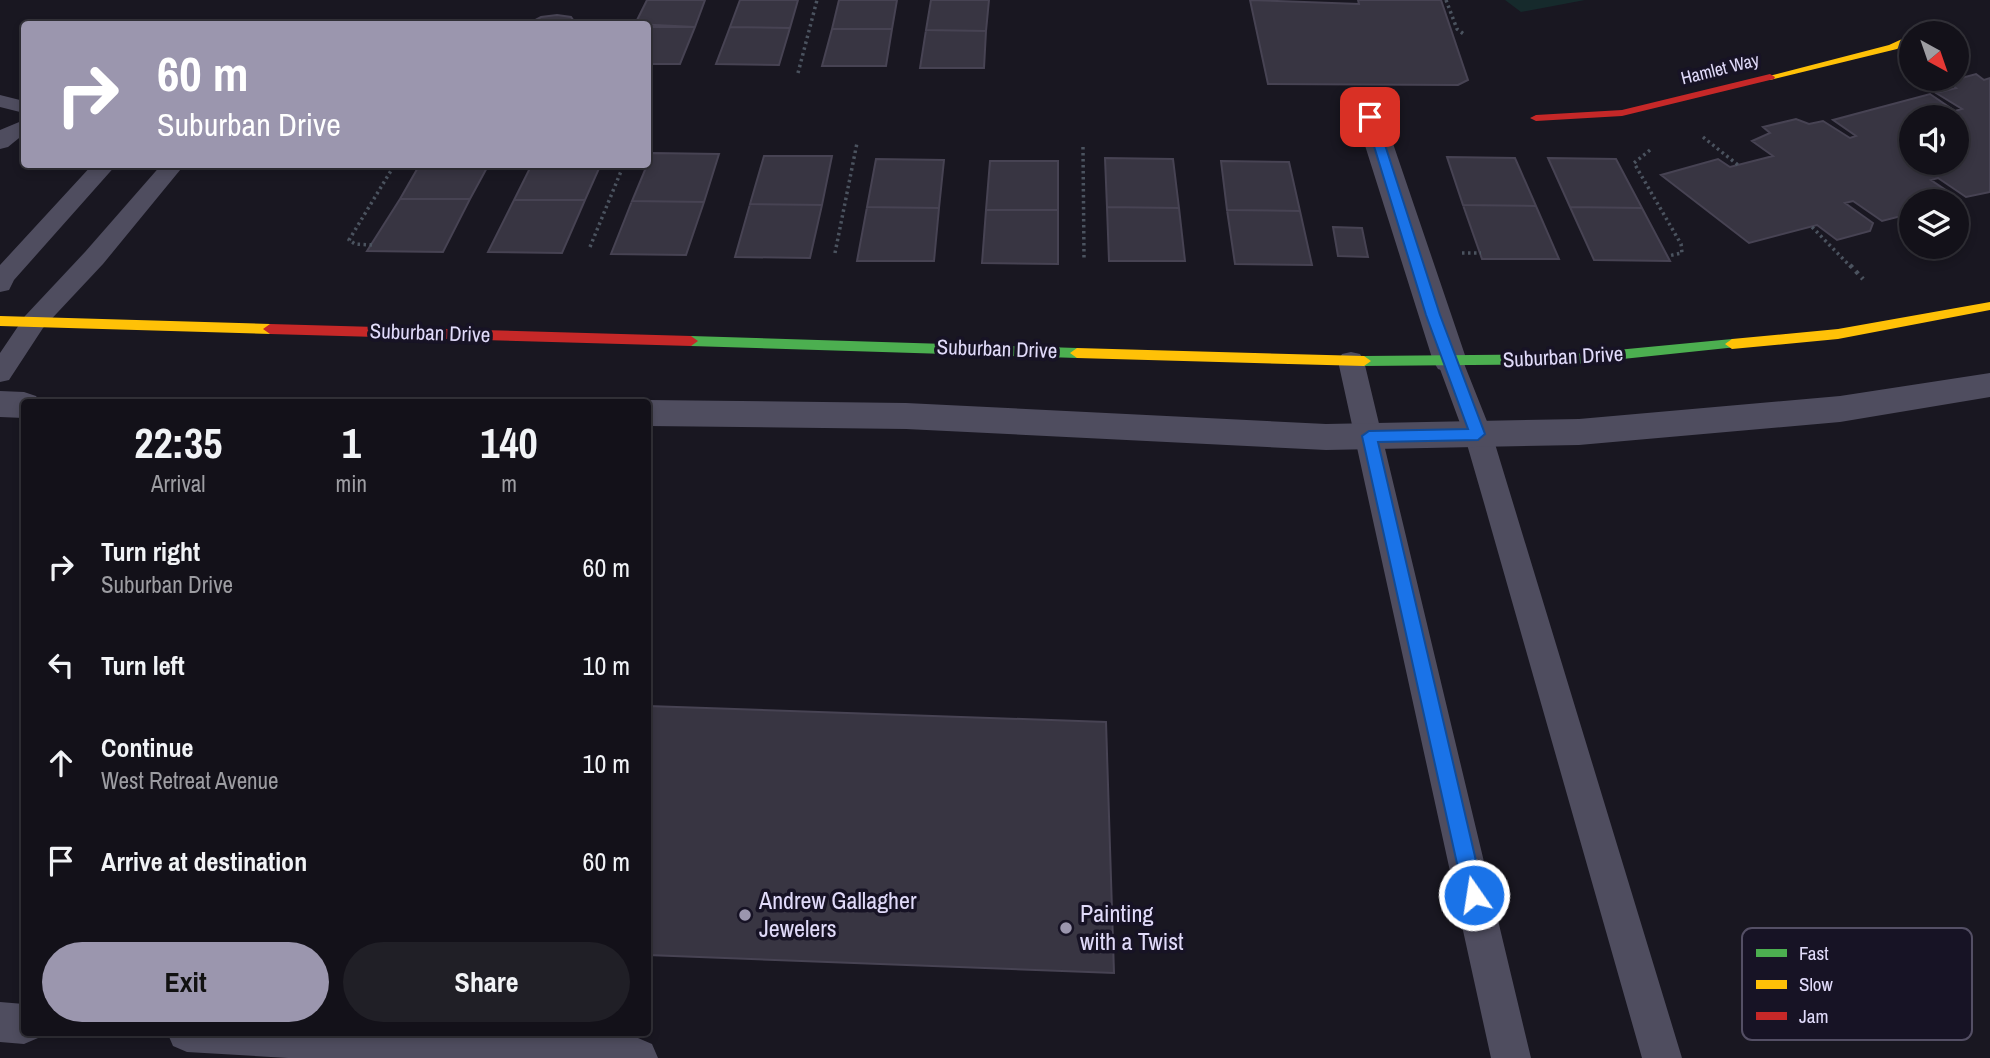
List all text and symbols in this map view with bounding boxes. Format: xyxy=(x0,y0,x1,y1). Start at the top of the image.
north arrow xyxy=(1899,21,1969,91)
map controls xyxy=(1899,21,1969,259)
text: 60 m xyxy=(157,40,249,106)
street label: Hamlet Way xyxy=(1678,47,1762,90)
icon: right xyxy=(42,49,133,140)
pin xyxy=(1340,87,1400,147)
icon: arrive xyxy=(1351,98,1389,136)
text: Suburban Drive xyxy=(157,103,341,146)
button: sound xyxy=(1899,105,1969,175)
button: layers xyxy=(1899,189,1969,259)
street label: Suburban Drive xyxy=(369,316,491,349)
street label: Suburban Drive xyxy=(936,332,1058,365)
street label: Suburban Drive xyxy=(1502,339,1624,374)
text: 22:35 xyxy=(134,415,222,471)
text: 1 xyxy=(342,415,361,471)
text: 140 xyxy=(480,415,538,471)
text: Arrival xyxy=(151,468,206,499)
text: min xyxy=(336,468,367,499)
text: m xyxy=(501,468,517,499)
text: Turn right xyxy=(101,534,200,569)
icon: right xyxy=(42,548,80,586)
text: 60 m xyxy=(583,550,630,585)
text: Suburban Drive xyxy=(101,569,233,600)
icon: left xyxy=(42,646,80,684)
text: Turn left xyxy=(101,648,185,683)
text: 10 m xyxy=(583,648,630,683)
text: Continue xyxy=(101,730,193,765)
icon: ahead xyxy=(42,744,80,782)
text: 10 m xyxy=(583,746,630,781)
text: West Retreat Avenue xyxy=(101,765,279,796)
icon: arrive xyxy=(42,842,80,880)
text: Arrive at destination xyxy=(101,844,307,879)
text: 60 m xyxy=(583,844,630,879)
position arrow xyxy=(1437,858,1511,932)
place label: Andrew Gallagher Jewelers xyxy=(758,884,917,944)
place label: Painting with a Twist xyxy=(1080,897,1184,957)
marker: Andrew Gallagher Jewelers xyxy=(737,907,753,923)
marker: Painting with a Twist xyxy=(1058,920,1074,936)
legend xyxy=(1742,928,1972,1040)
text: Fast xyxy=(1799,940,1829,966)
button: Exit xyxy=(42,942,329,1022)
button: Share xyxy=(343,942,630,1022)
text: Slow xyxy=(1799,971,1834,997)
text: Jam xyxy=(1799,1003,1828,1029)

